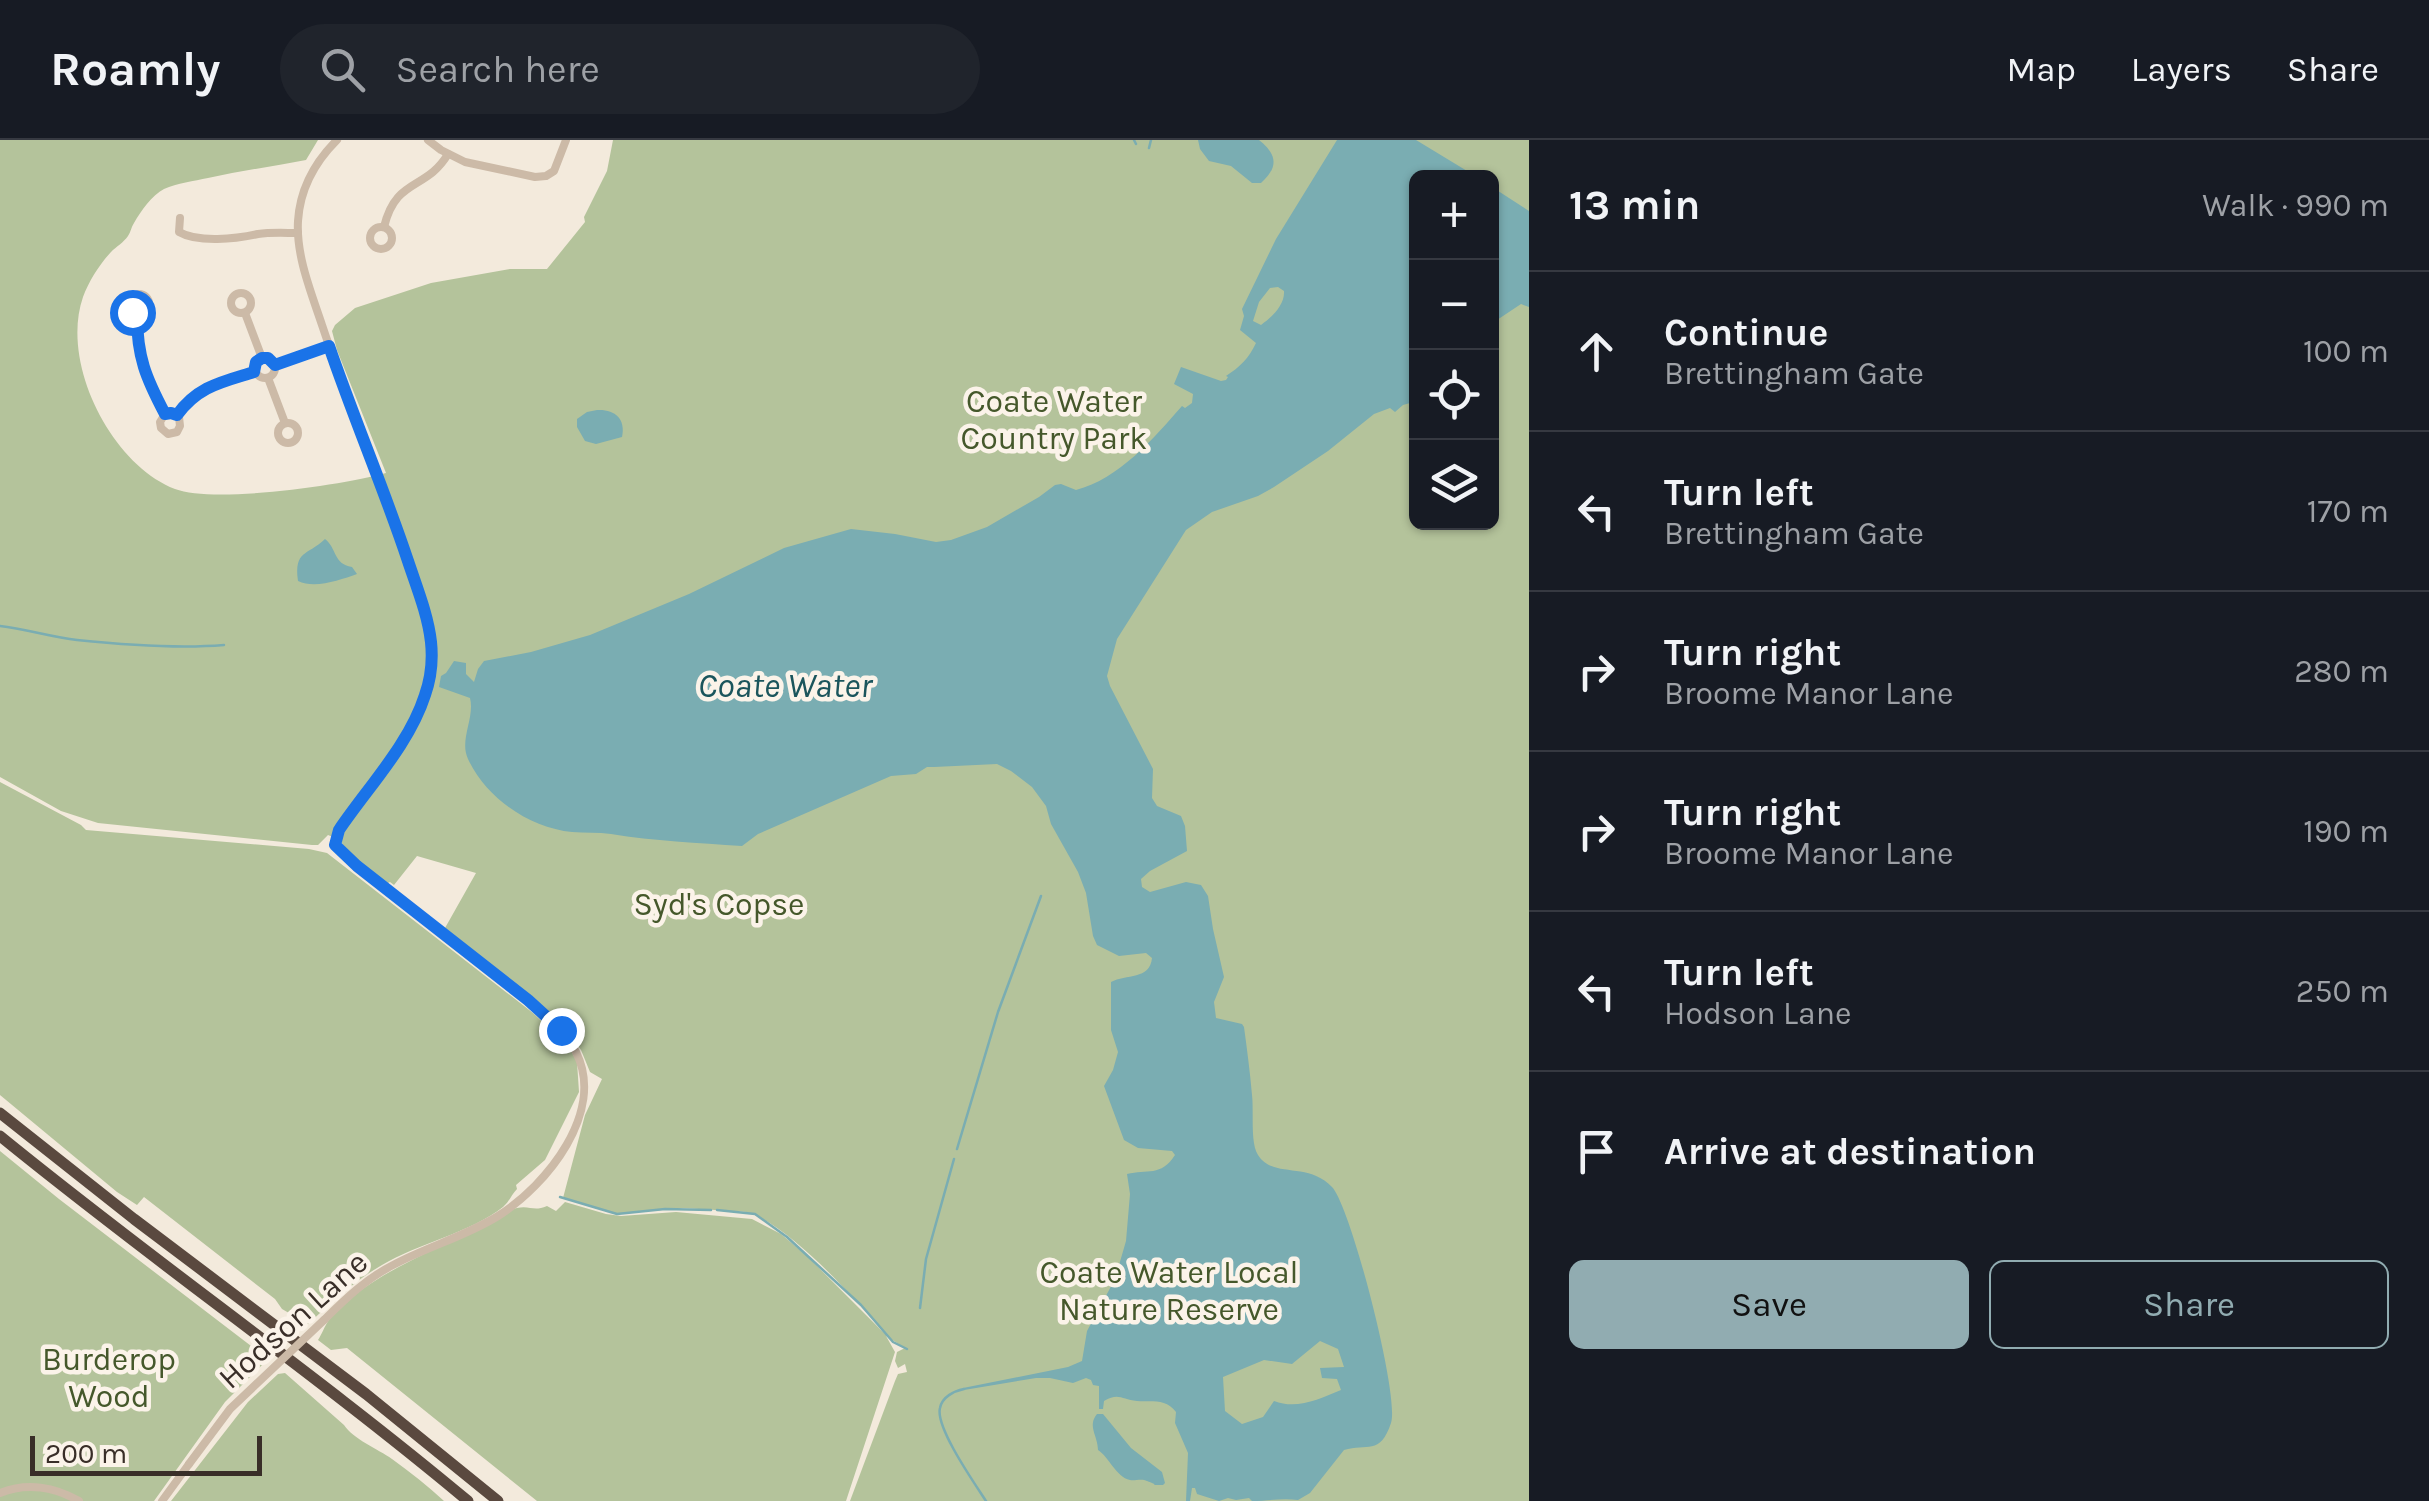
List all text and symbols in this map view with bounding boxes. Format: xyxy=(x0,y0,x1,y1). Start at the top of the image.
search box xyxy=(280,24,980,114)
text: Roamly xyxy=(50,41,220,97)
icon: search xyxy=(315,42,370,97)
text: Search here xyxy=(395,47,600,92)
text: Map xyxy=(2006,49,2076,90)
text: Layers xyxy=(2131,49,2232,90)
text: Share xyxy=(2287,49,2379,90)
map controls xyxy=(1409,170,1499,530)
button: + xyxy=(1409,170,1499,260)
text: 13 min xyxy=(1569,180,1701,230)
text: Walk · 990 m xyxy=(2202,187,2389,224)
button: − xyxy=(1409,260,1499,350)
route start xyxy=(110,290,156,336)
text: Continue xyxy=(1664,310,1828,355)
icon: ahead xyxy=(1569,324,1624,379)
text: 100 m xyxy=(2303,333,2389,370)
button: locate xyxy=(1409,350,1499,440)
text: Brettingham Gate xyxy=(1664,355,1924,392)
park label: Coate Water Country Park xyxy=(961,383,1147,457)
button: layers xyxy=(1409,440,1499,530)
text: Turn left xyxy=(1664,470,1814,515)
icon: left xyxy=(1569,484,1624,539)
text: 170 m xyxy=(2307,493,2389,530)
text: Brettingham Gate xyxy=(1664,515,1924,552)
text: Turn right xyxy=(1664,630,1841,675)
icon: right xyxy=(1569,644,1624,699)
text: 280 m xyxy=(2294,653,2389,690)
water label: Coate Water xyxy=(698,665,873,706)
text: Broome Manor Lane xyxy=(1664,675,1953,712)
text: Turn right xyxy=(1664,790,1841,835)
icon: right xyxy=(1569,804,1624,859)
text: 190 m xyxy=(2303,813,2389,850)
text: Broome Manor Lane xyxy=(1664,835,1953,872)
park label: Syd's Copse xyxy=(633,886,805,923)
text: Turn left xyxy=(1664,950,1814,995)
icon: left xyxy=(1569,964,1624,1019)
text: 250 m xyxy=(2296,973,2389,1010)
text: Hodson Lane xyxy=(1664,995,1851,1032)
route end xyxy=(539,1008,585,1054)
icon: arrive xyxy=(1569,1124,1624,1179)
text: Arrive at destination xyxy=(1664,1129,2036,1174)
street label: Hodson Lane xyxy=(211,1244,375,1396)
park label: Coate Water Local Nature Reserve xyxy=(1039,1254,1299,1328)
button: Save xyxy=(1569,1260,1969,1349)
button: Share xyxy=(1989,1260,2389,1349)
park label: Burderop Wood xyxy=(42,1341,176,1415)
scale bar xyxy=(30,1431,262,1476)
text: 200 m xyxy=(45,1437,127,1470)

